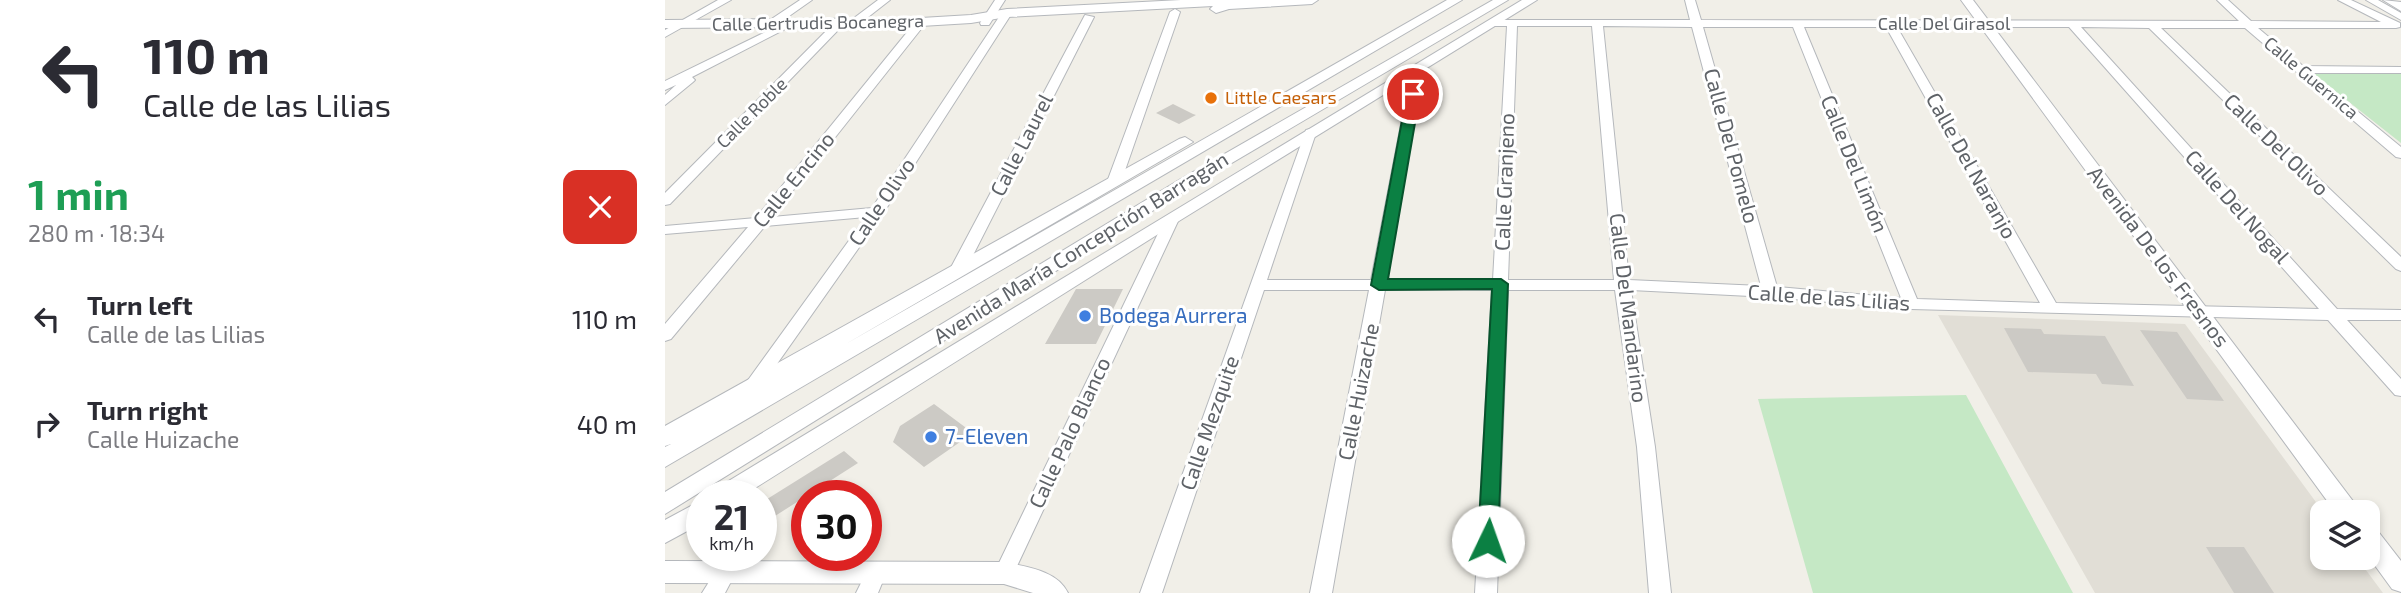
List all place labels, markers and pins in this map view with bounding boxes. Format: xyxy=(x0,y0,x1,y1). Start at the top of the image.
pin xyxy=(1383,64,1443,124)
place label: Little Caesars xyxy=(1225,86,1337,108)
marker: Little Caesars xyxy=(1203,90,1219,106)
place label: Bodega Aurrera xyxy=(1099,302,1247,327)
marker: Bodega Aurrera xyxy=(1077,308,1093,324)
place label: 7-Eleven xyxy=(945,423,1028,448)
marker: 7-Eleven xyxy=(923,429,939,445)

